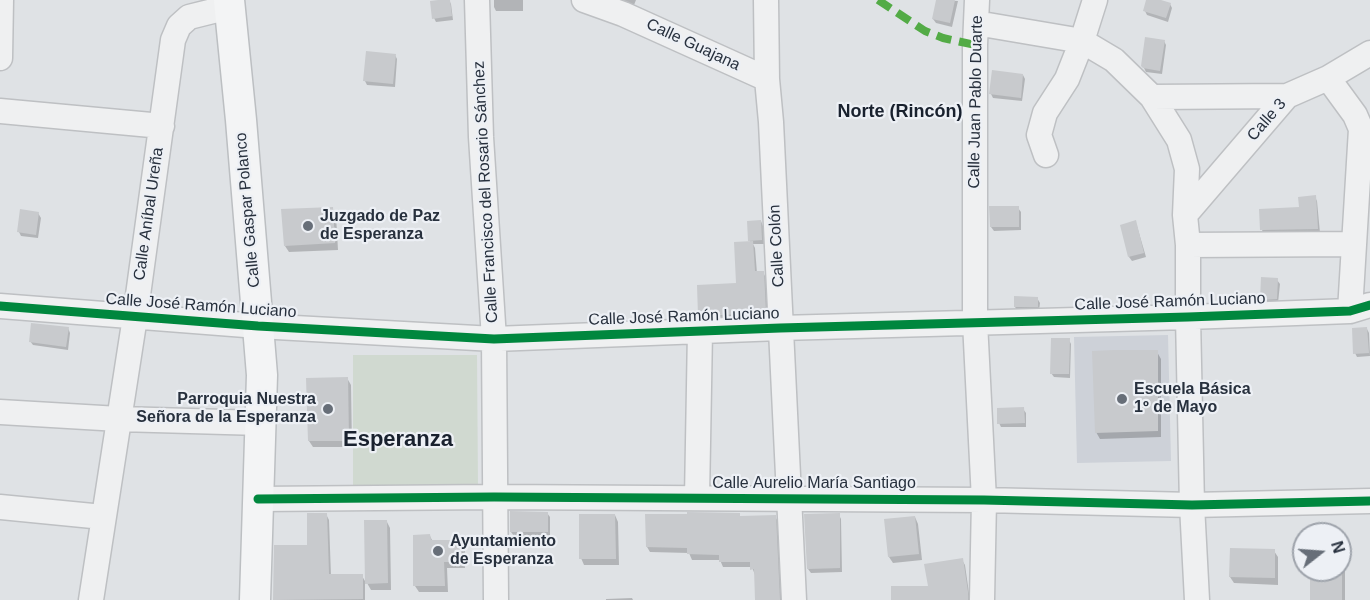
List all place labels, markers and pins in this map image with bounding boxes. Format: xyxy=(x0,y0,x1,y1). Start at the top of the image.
place label: Juzgado de Paz de Esperanza xyxy=(320,207,440,245)
marker: Juzgado de Paz de Esperanza xyxy=(301,219,315,233)
place label: Escuela Básica 1º de Mayo xyxy=(1134,380,1251,418)
place label: Parroquia Nuestra Señora de la Esperanza xyxy=(136,390,316,428)
marker: Escuela Básica 1º de Mayo xyxy=(1115,392,1129,406)
marker: Parroquia Nuestra Señora de la Esperanza xyxy=(321,402,335,416)
place label: Ayuntamiento de Esperanza xyxy=(450,532,556,570)
marker: Ayuntamiento de Esperanza xyxy=(431,544,445,558)

